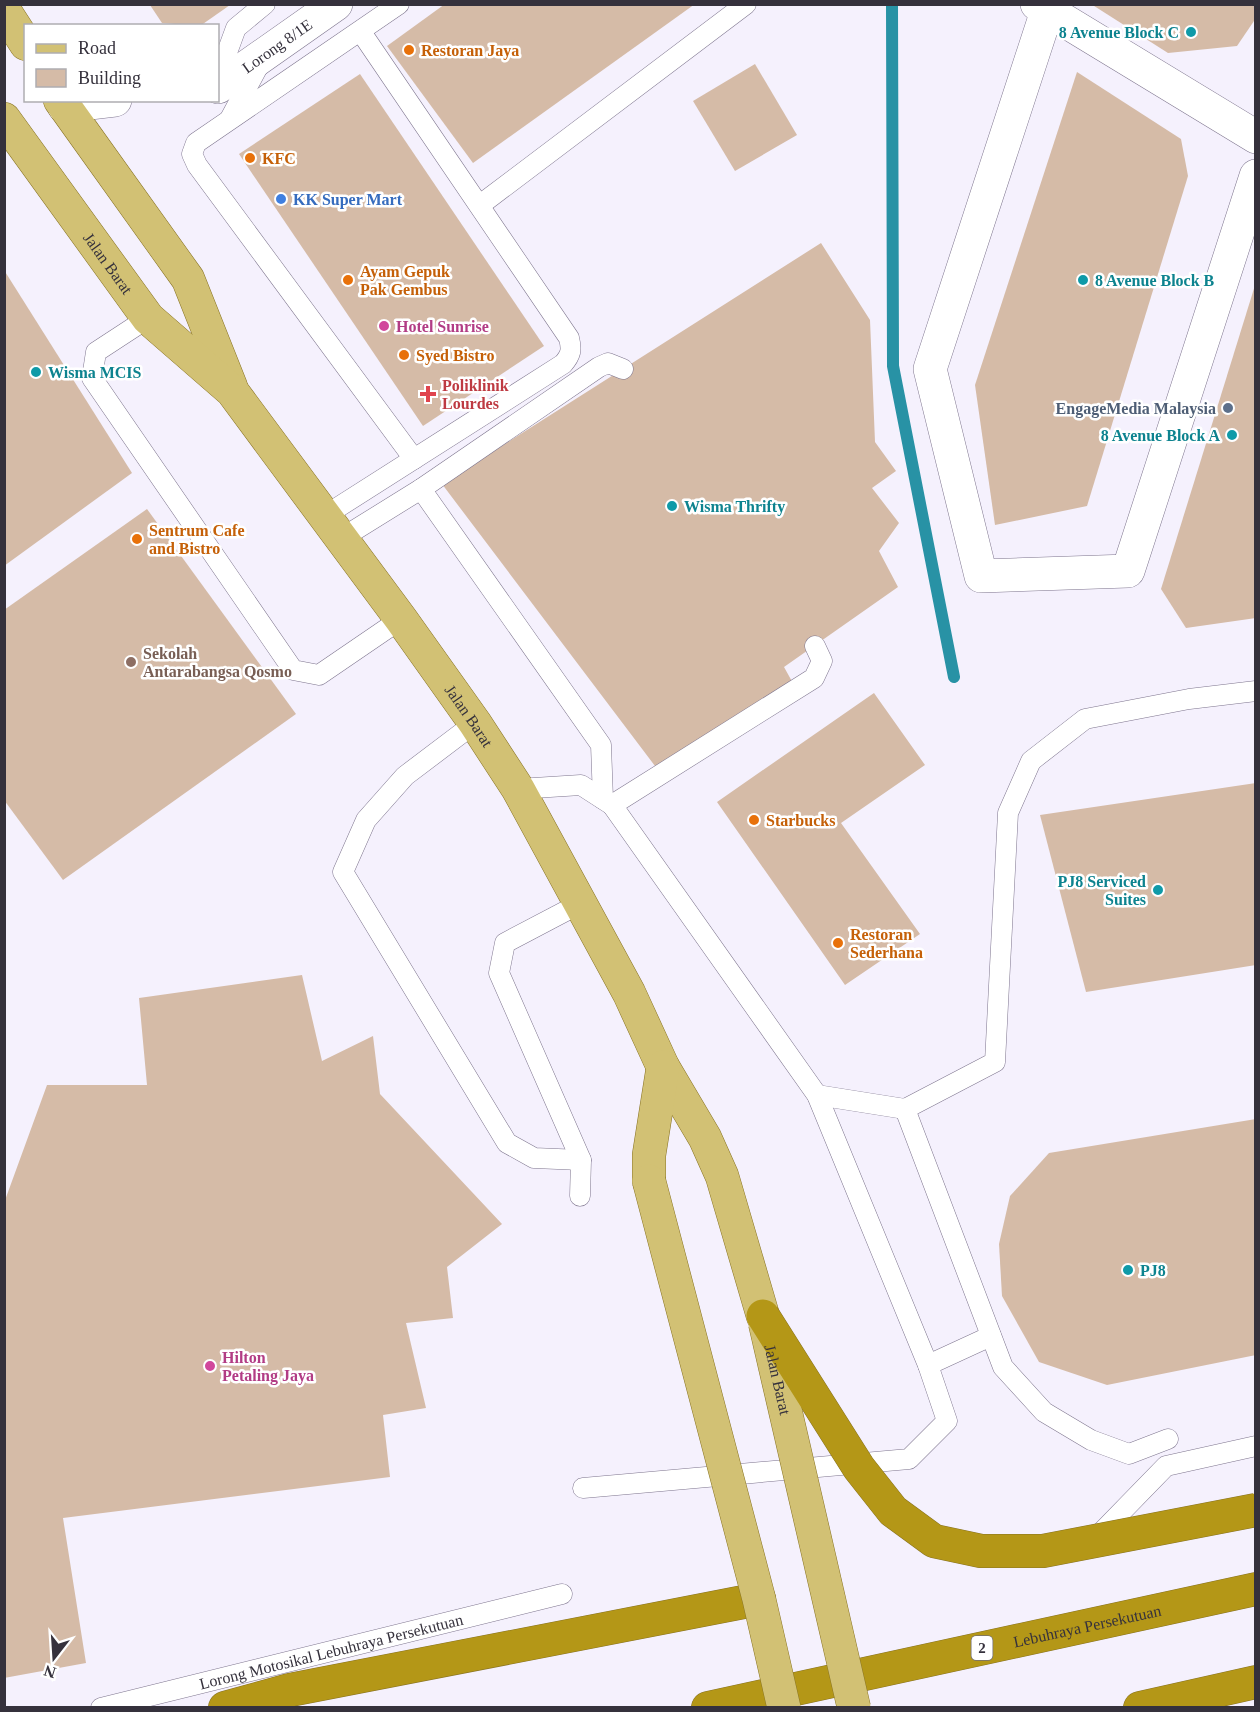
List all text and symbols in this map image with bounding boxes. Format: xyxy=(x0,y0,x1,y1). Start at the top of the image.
street label: Lorong 8/1E xyxy=(239,16,315,76)
legend xyxy=(24,24,219,102)
place label: 8 Avenue Block C xyxy=(1059,24,1179,41)
marker: 8 Avenue Block C xyxy=(1184,25,1198,39)
text: Road xyxy=(78,38,116,58)
place label: Restoran Jaya xyxy=(421,42,519,60)
marker: Restoran Jaya xyxy=(402,43,416,57)
text: Building xyxy=(78,68,141,88)
place label: KFC xyxy=(262,150,296,167)
marker: KFC xyxy=(243,151,257,165)
place label: KK Super Mart xyxy=(293,191,403,209)
marker: KK Super Mart xyxy=(274,192,288,206)
street label: Jalan Barat xyxy=(80,230,136,298)
place label: Ayam Gepuk Pak Gembus xyxy=(360,263,450,298)
place label: 8 Avenue Block B xyxy=(1095,272,1215,289)
marker: Ayam Gepuk Pak Gembus xyxy=(341,273,355,287)
marker: 8 Avenue Block B xyxy=(1076,273,1090,287)
place label: Hotel Sunrise xyxy=(396,318,489,335)
marker: Hotel Sunrise xyxy=(377,319,391,333)
place label: Syed Bistro xyxy=(416,347,494,365)
marker: Syed Bistro xyxy=(397,348,411,362)
place label: Wisma MCIS xyxy=(48,364,142,381)
marker: Wisma MCIS xyxy=(29,365,43,379)
place label: Poliklinik Lourdes xyxy=(442,377,509,412)
marker: Poliklinik Lourdes xyxy=(419,385,437,403)
place label: EngageMedia Malaysia xyxy=(1056,400,1216,418)
marker: EngageMedia Malaysia xyxy=(1221,401,1235,415)
place label: 8 Avenue Block A xyxy=(1101,427,1220,444)
marker: 8 Avenue Block A xyxy=(1225,428,1239,442)
place label: Wisma Thrifty xyxy=(684,498,785,516)
marker: Wisma Thrifty xyxy=(665,499,679,513)
place label: Sentrum Cafe and Bistro xyxy=(149,522,245,557)
marker: Sentrum Cafe and Bistro xyxy=(130,532,144,546)
place label: Sekolah Antarabangsa Qosmo xyxy=(143,645,292,681)
marker: Sekolah Antarabangsa Qosmo xyxy=(124,655,138,669)
street label: Jalan Barat xyxy=(441,682,496,751)
place label: Starbucks xyxy=(766,812,835,829)
marker: Starbucks xyxy=(747,813,761,827)
place label: PJ8 Serviced Suites xyxy=(1058,873,1146,908)
marker: PJ8 Serviced Suites xyxy=(1151,883,1165,897)
place label: Restoran Sederhana xyxy=(850,926,923,961)
marker: Restoran Sederhana xyxy=(831,936,845,950)
place label: PJ8 xyxy=(1140,1262,1166,1279)
marker: PJ8 xyxy=(1121,1263,1135,1277)
street label: Jalan Barat xyxy=(761,1343,794,1417)
place label: Hilton Petaling Jaya xyxy=(222,1349,314,1385)
marker: Hilton Petaling Jaya xyxy=(203,1359,217,1373)
street label: Lebuhraya Persekutuan xyxy=(1012,1602,1163,1650)
street label: Lorong Motosikal Lebuhraya Persekutuan xyxy=(198,1611,465,1692)
north arrow xyxy=(24,1628,84,1688)
road number: 2 xyxy=(972,1636,992,1660)
text: N xyxy=(41,1662,58,1682)

